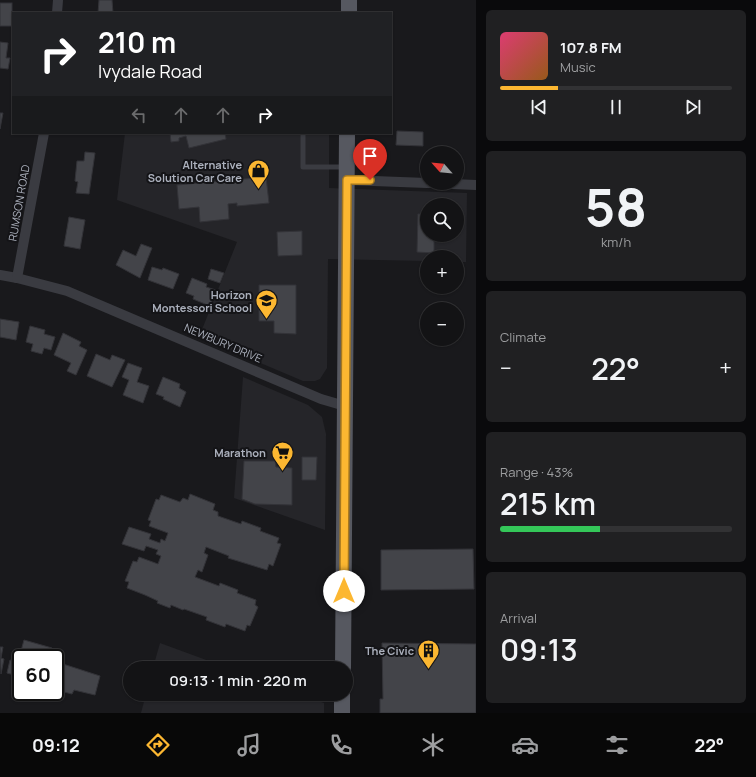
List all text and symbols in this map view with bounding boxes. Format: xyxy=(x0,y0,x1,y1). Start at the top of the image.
text: 210 m xyxy=(98,23,176,61)
icon: right xyxy=(32,28,84,80)
text: 107.8 FM xyxy=(560,37,622,58)
text: Music xyxy=(560,58,596,76)
text: Ivydale Road xyxy=(98,59,202,83)
icon: previous xyxy=(528,96,550,118)
icon: pause xyxy=(605,96,627,118)
icon: next xyxy=(682,96,704,118)
icon: left xyxy=(128,104,150,126)
icon: ahead xyxy=(170,104,192,126)
icon: ahead xyxy=(212,104,234,126)
icon: right xyxy=(254,104,276,126)
pin xyxy=(353,139,387,180)
icon: arrive xyxy=(359,145,381,167)
north arrow xyxy=(420,146,464,190)
map controls xyxy=(420,146,464,346)
place label: Alternative Solution Car Care xyxy=(148,157,242,185)
shop icon: Alternative Solution Car Care xyxy=(245,158,271,191)
street label: RUMSON ROAD xyxy=(4,163,33,242)
text: 58 xyxy=(585,171,647,242)
button: search xyxy=(420,198,464,242)
text: km/h xyxy=(601,233,631,251)
button: + xyxy=(420,250,464,294)
place label: Horizon Montessori School xyxy=(152,287,252,315)
school or university icon: Horizon Montessori School xyxy=(254,288,280,321)
button: − xyxy=(420,302,464,346)
street label: NEWBURY DRIVE xyxy=(182,319,264,366)
text: Climate xyxy=(500,328,546,346)
text: 22° xyxy=(591,348,640,389)
text: − xyxy=(500,353,512,383)
text: + xyxy=(719,353,732,383)
supermarket icon: Marathon xyxy=(269,440,295,473)
place label: Marathon xyxy=(214,445,266,460)
text: Range · 43% xyxy=(500,463,573,481)
text: 215 km xyxy=(500,483,596,524)
position arrow xyxy=(323,570,365,612)
text: Arrival xyxy=(500,609,537,627)
text: 09:13 xyxy=(500,629,578,670)
building icon: The Civic xyxy=(416,638,442,671)
place label: The Civic xyxy=(365,643,414,658)
speed limit sign: 60 xyxy=(12,649,64,701)
text: 09:13 · 1 min · 220 m xyxy=(169,670,307,691)
icon: directions xyxy=(144,731,172,759)
icon: music xyxy=(235,731,263,759)
icon: phone xyxy=(327,731,355,759)
icon: climate xyxy=(419,731,447,759)
icon: car xyxy=(511,731,539,759)
icon: filters xyxy=(603,731,631,759)
text: 09:12 xyxy=(32,733,80,757)
text: 22° xyxy=(695,733,724,757)

